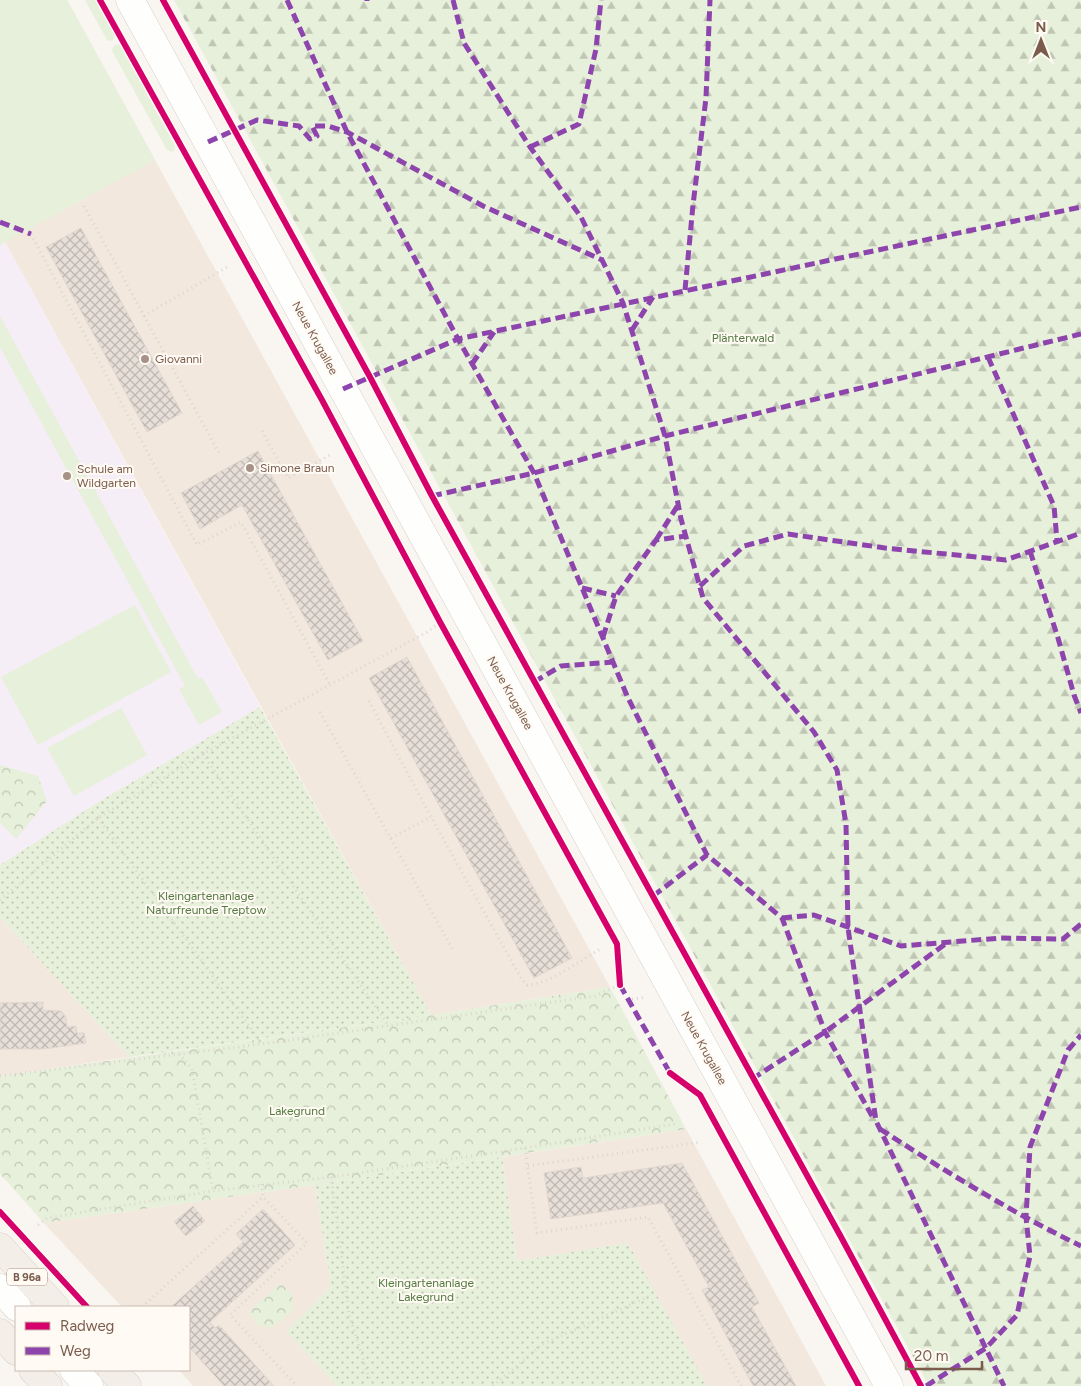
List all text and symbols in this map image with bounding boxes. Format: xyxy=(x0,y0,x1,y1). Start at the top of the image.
north arrow xyxy=(1016,15,1066,65)
text: N xyxy=(1036,19,1046,36)
street label: Neue Krugallee xyxy=(289,299,341,377)
park label: Plänterwald xyxy=(712,331,774,345)
place label: Giovanni xyxy=(155,352,202,366)
marker: Giovanni xyxy=(139,353,151,365)
place label: Simone Braun xyxy=(260,461,335,475)
place label: Schule am Wildgarten xyxy=(77,462,136,490)
marker: Simone Braun xyxy=(244,462,256,474)
marker: Schule am Wildgarten xyxy=(61,470,73,482)
street label: Neue Krugallee xyxy=(484,654,536,732)
park label: Kleingartenanlage Naturfreunde Treptow xyxy=(146,889,267,917)
street label: Neue Krugallee xyxy=(678,1009,730,1087)
park label: Lakegrund xyxy=(269,1104,325,1118)
road number: B 96a xyxy=(7,1268,47,1286)
park label: Kleingartenanlage Lakegrund xyxy=(378,1276,475,1304)
legend xyxy=(15,1306,190,1371)
text: Radweg xyxy=(60,1317,114,1335)
scale bar xyxy=(906,1338,982,1370)
text: Weg xyxy=(60,1342,91,1360)
text: 20 m xyxy=(914,1347,948,1365)

